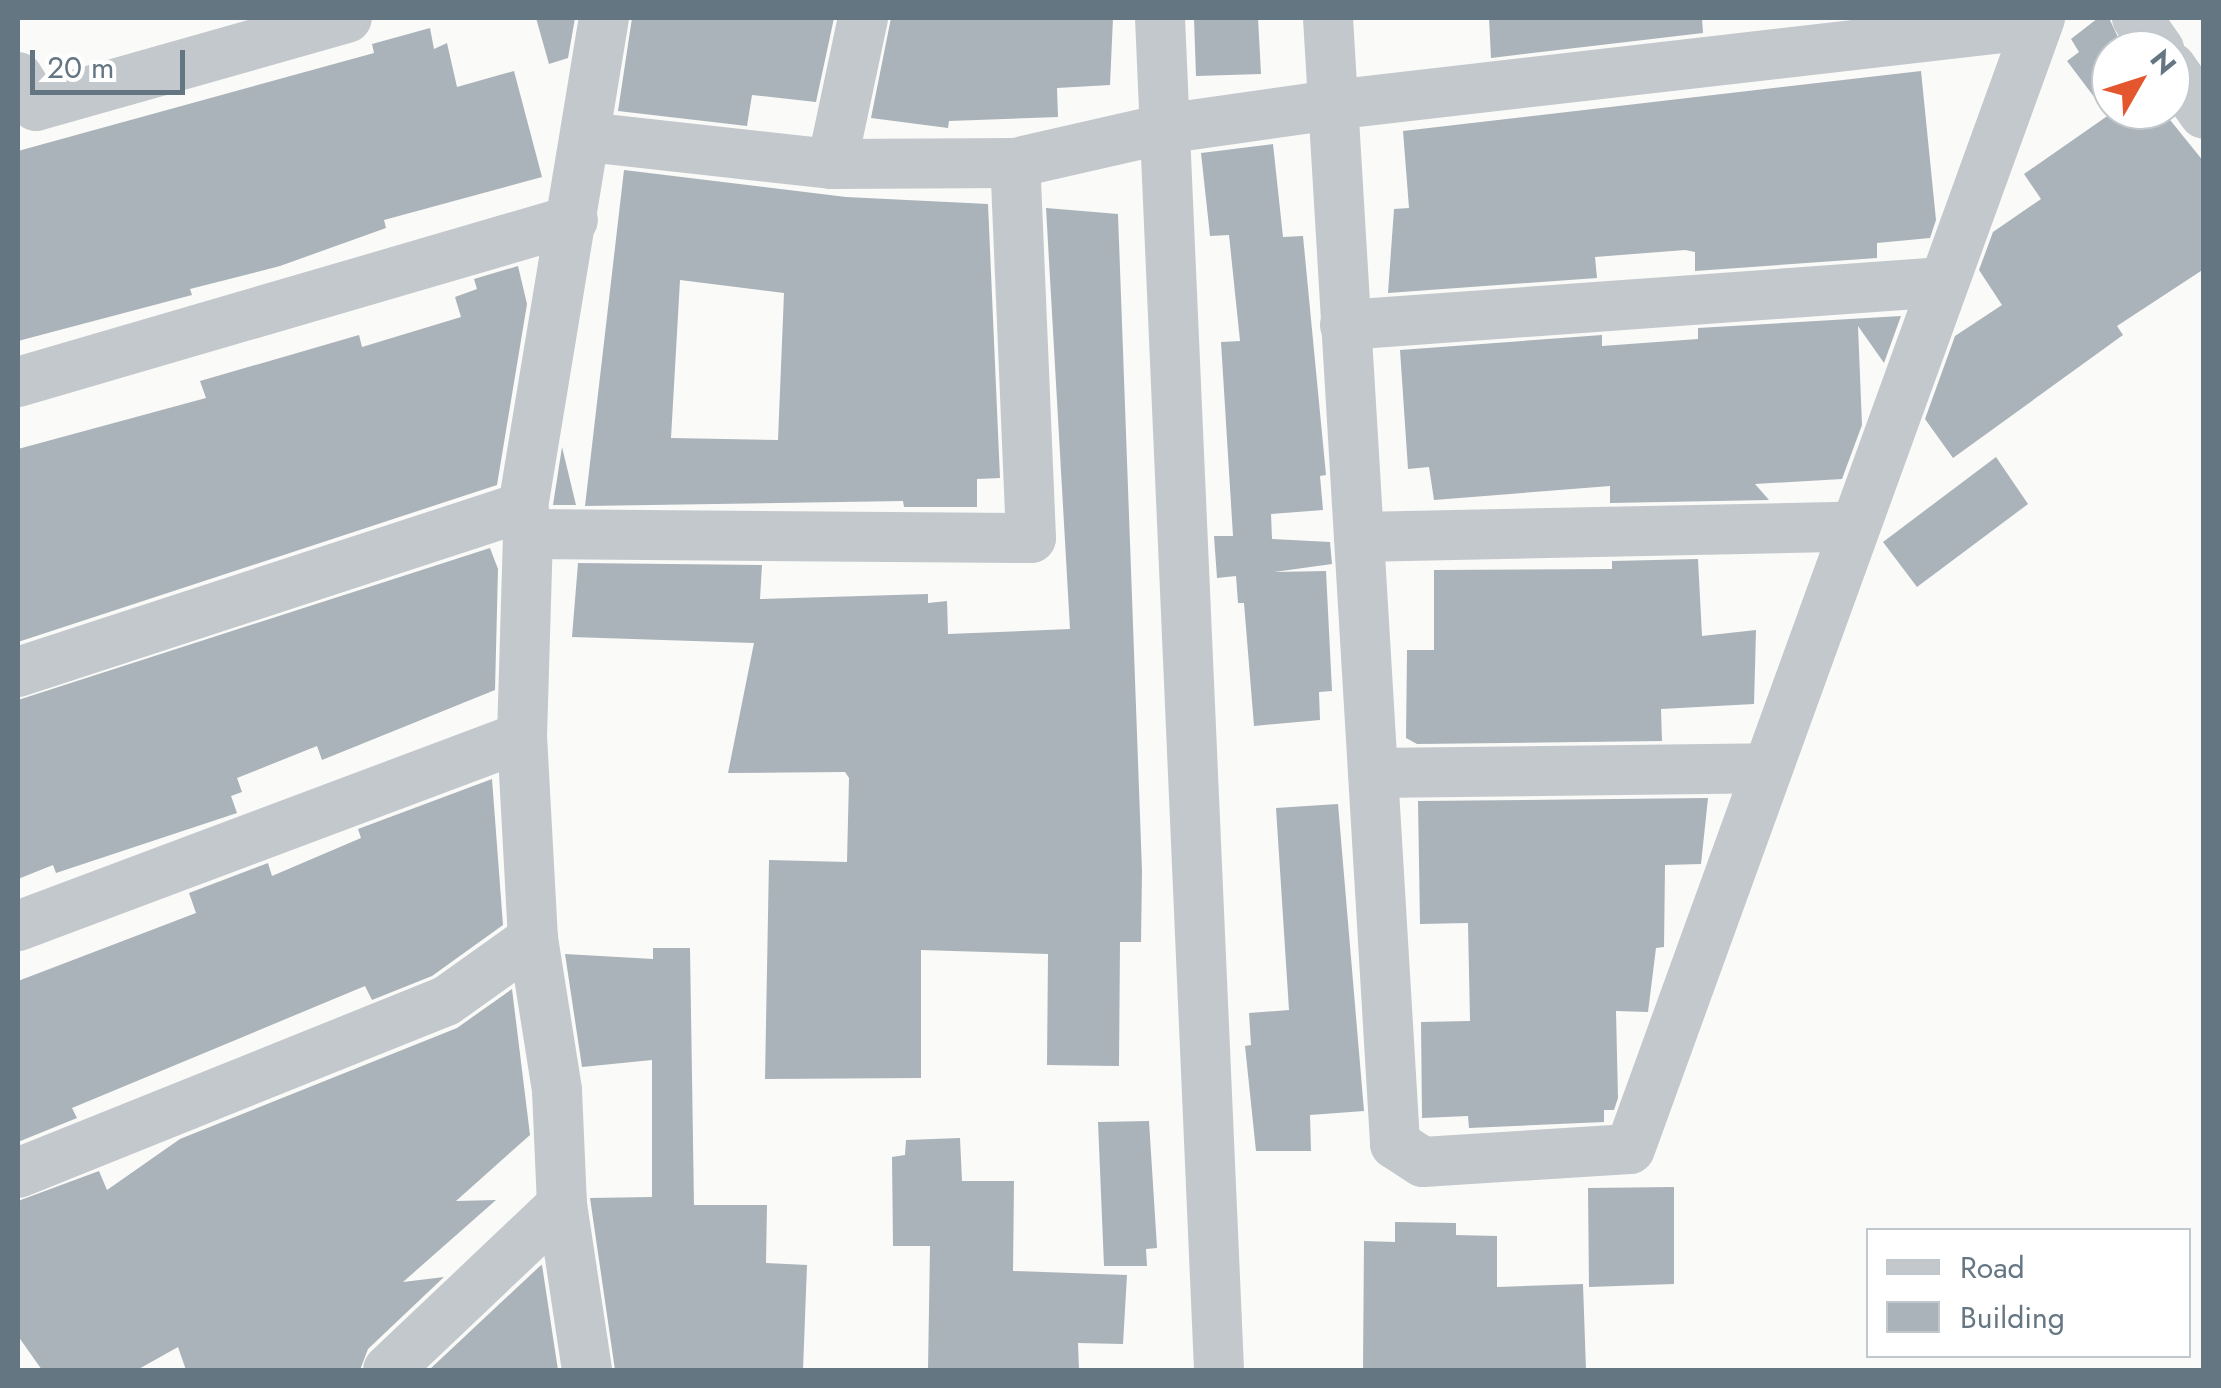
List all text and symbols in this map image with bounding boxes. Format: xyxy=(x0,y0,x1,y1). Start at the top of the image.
scale bar xyxy=(35,30,190,92)
north arrow xyxy=(2091,30,2191,130)
text: N xyxy=(2140,41,2186,84)
text: 20 m xyxy=(47,46,114,89)
legend xyxy=(1866,1228,2191,1358)
text: Road xyxy=(1960,1246,2025,1289)
text: Building xyxy=(1960,1296,2065,1339)

